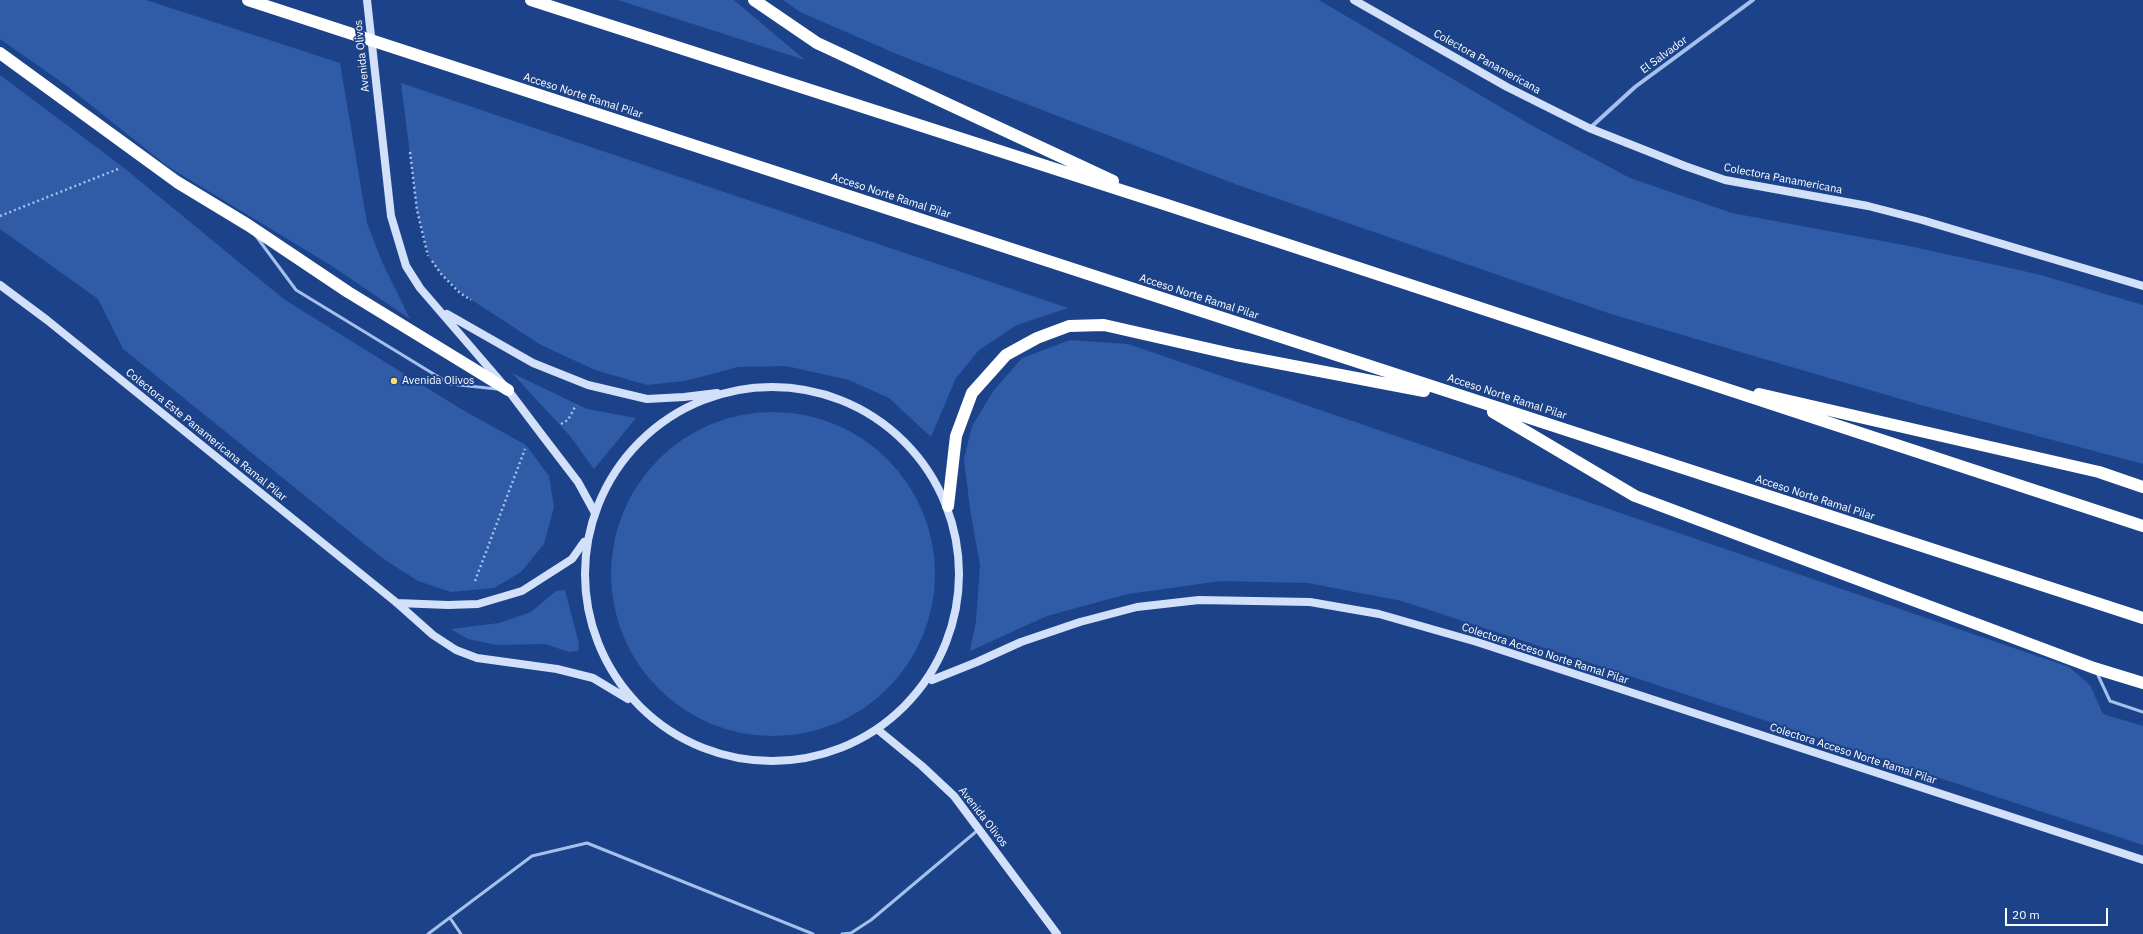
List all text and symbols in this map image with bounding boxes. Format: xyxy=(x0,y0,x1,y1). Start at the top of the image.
street label: Avenida Olivos xyxy=(352,19,372,93)
street label: Colectora Panamericana xyxy=(1431,27,1543,97)
street label: El Salvador xyxy=(1638,34,1690,76)
street label: Acceso Norte Ramal Pilar xyxy=(522,70,644,122)
street label: Colectora Panamericana xyxy=(1723,161,1843,197)
street label: Acceso Norte Ramal Pilar xyxy=(830,170,952,222)
street label: Acceso Norte Ramal Pilar xyxy=(1138,271,1260,323)
street label: Colectora Este Panamericana Ramal Pilar xyxy=(123,366,289,504)
street label: Acceso Norte Ramal Pilar xyxy=(1446,371,1568,423)
place label: Avenida Olivos xyxy=(402,374,474,388)
marker: Avenida Olivos xyxy=(389,376,399,386)
street label: Acceso Norte Ramal Pilar xyxy=(1754,472,1876,524)
street label: Colectora Acceso Norte Ramal Pilar xyxy=(1460,621,1630,687)
street label: Colectora Acceso Norte Ramal Pilar xyxy=(1768,721,1938,787)
street label: Avenida Olivos xyxy=(956,784,1010,850)
scale bar xyxy=(2007,900,2110,926)
text: 20 m xyxy=(2012,907,2040,922)

